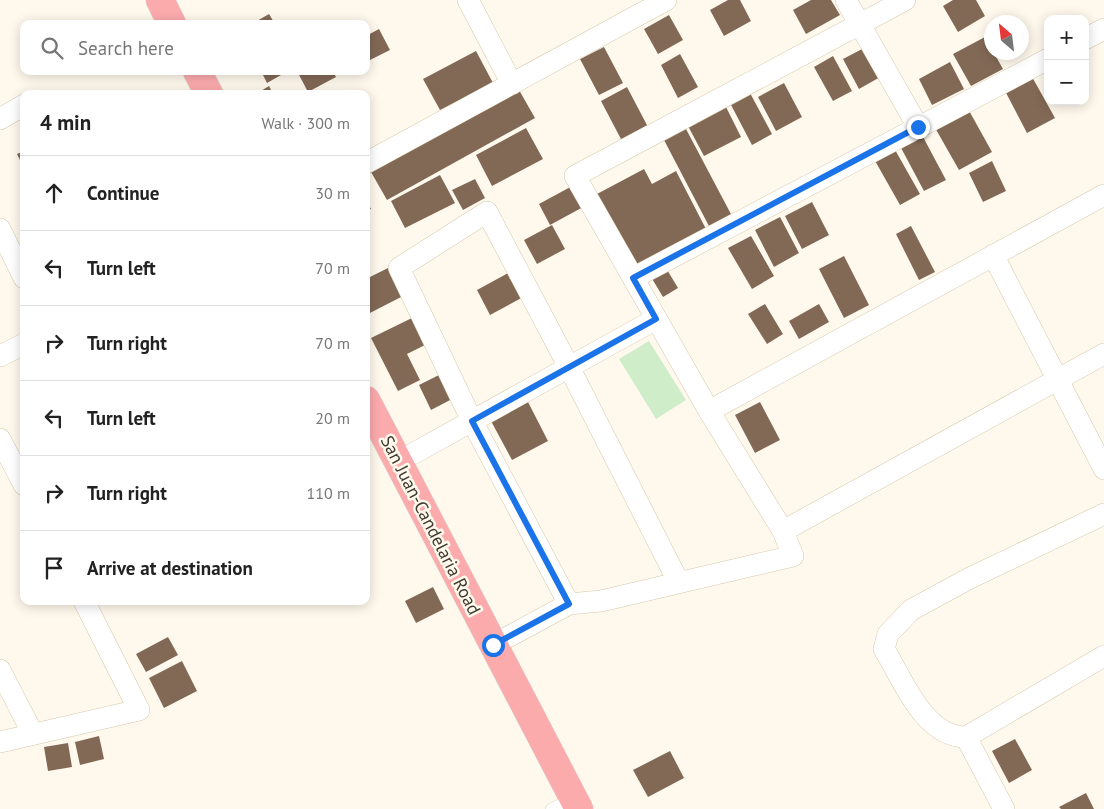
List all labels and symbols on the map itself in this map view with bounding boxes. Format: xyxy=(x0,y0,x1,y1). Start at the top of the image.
north arrow xyxy=(984,15,1029,60)
route end xyxy=(907,116,930,139)
street label: San Juan-Candelaria Road xyxy=(376,432,486,618)
route start xyxy=(482,634,505,657)

